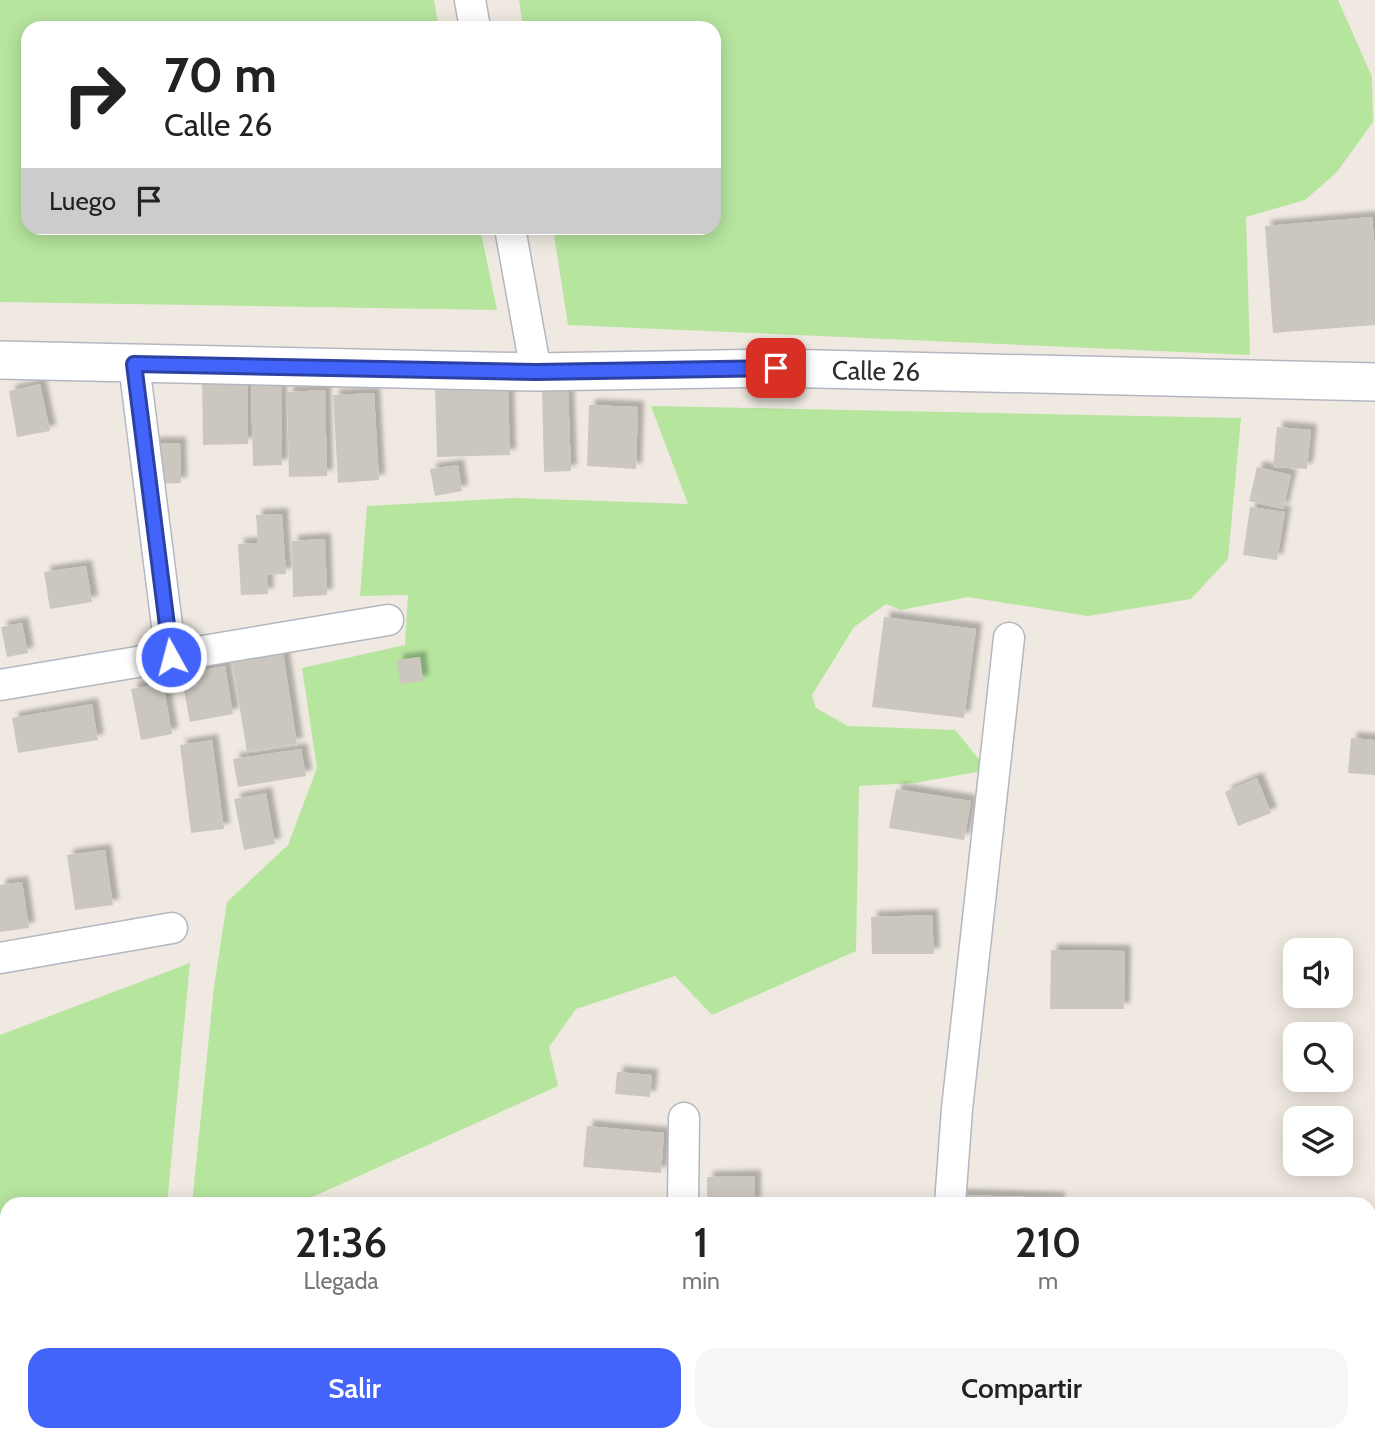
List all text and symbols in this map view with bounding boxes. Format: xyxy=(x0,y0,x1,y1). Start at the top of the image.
text: 70 m xyxy=(164,45,277,104)
icon: right xyxy=(49,49,140,140)
text: Calle 26 xyxy=(164,105,273,144)
icon: arrive xyxy=(130,182,168,220)
text: Luego xyxy=(49,185,116,217)
pin xyxy=(746,338,806,398)
icon: arrive xyxy=(757,349,795,387)
street label: Calle 26 xyxy=(832,354,920,388)
position arrow xyxy=(134,620,208,694)
map controls xyxy=(1283,938,1353,1176)
button: sound xyxy=(1283,938,1353,1008)
button: search xyxy=(1283,1022,1353,1092)
button: layers xyxy=(1283,1106,1353,1176)
text: 21:36 xyxy=(295,1216,387,1268)
text: 1 xyxy=(694,1216,708,1268)
text: 210 xyxy=(1015,1216,1081,1268)
text: Llegada xyxy=(304,1267,378,1295)
text: min xyxy=(682,1267,720,1295)
text: m xyxy=(1038,1267,1058,1295)
button: Salir xyxy=(28,1348,681,1428)
button: Compartir xyxy=(695,1348,1348,1428)

